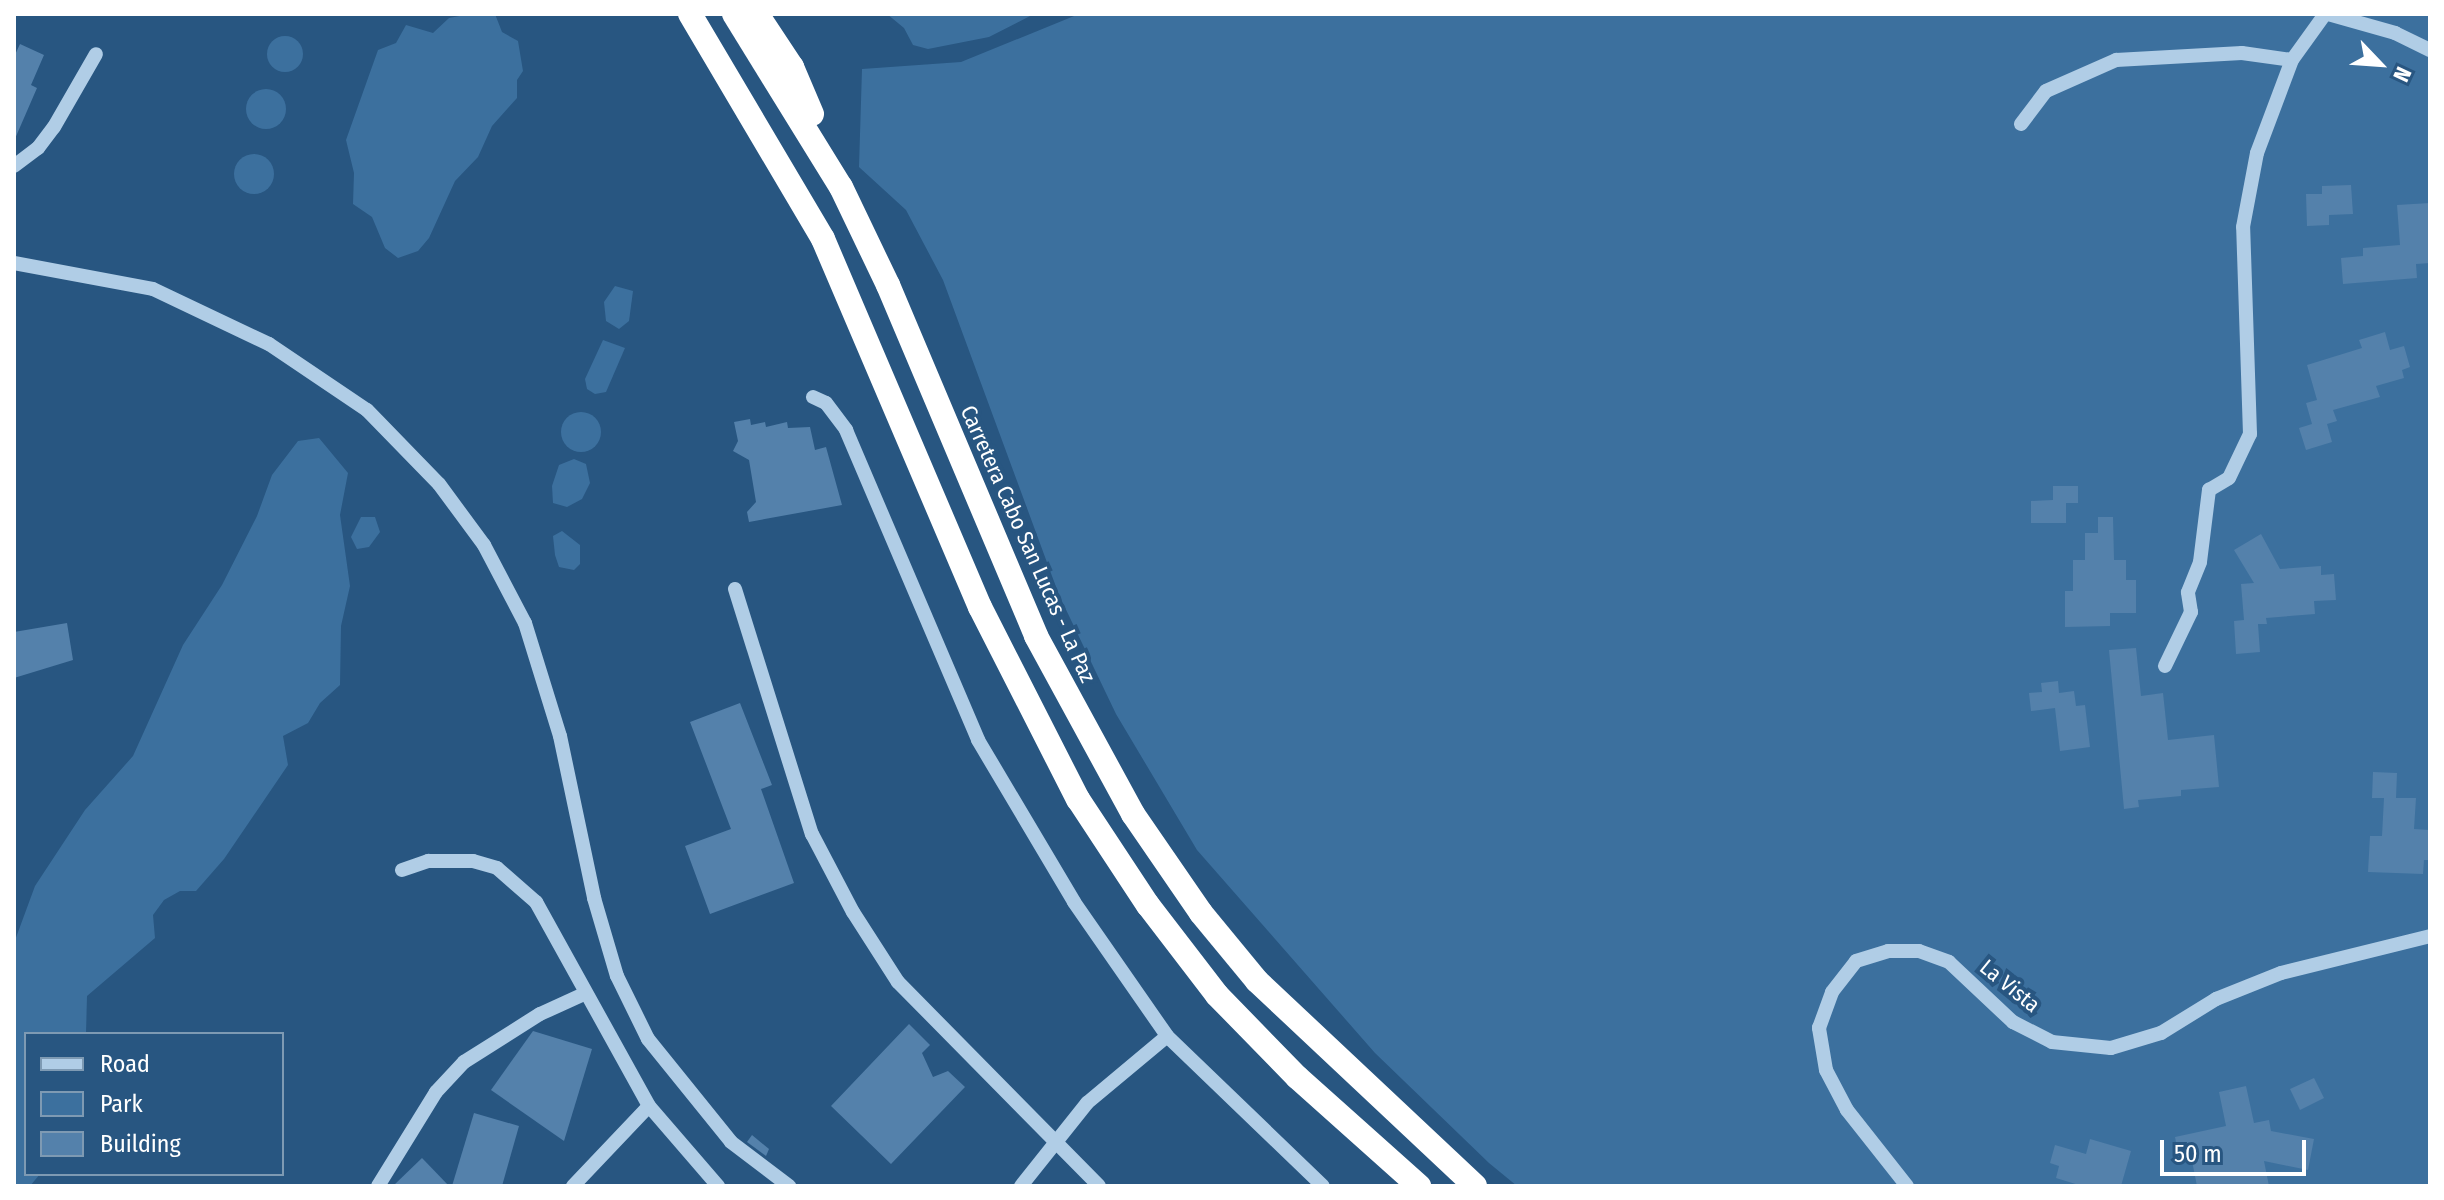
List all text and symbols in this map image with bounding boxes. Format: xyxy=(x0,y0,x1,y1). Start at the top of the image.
north arrow xyxy=(2340,24,2420,104)
text: N xyxy=(2387,63,2417,86)
street label: Carretera Cabo San Lucas - La Paz xyxy=(955,401,1101,687)
street label: La Vista xyxy=(1975,954,2045,1018)
legend xyxy=(24,1032,284,1176)
text: Road xyxy=(100,1050,150,1078)
text: Park xyxy=(100,1090,143,1118)
scale bar xyxy=(2164,1124,2310,1174)
text: Building xyxy=(100,1130,181,1158)
text: 50 m xyxy=(2174,1140,2222,1168)

